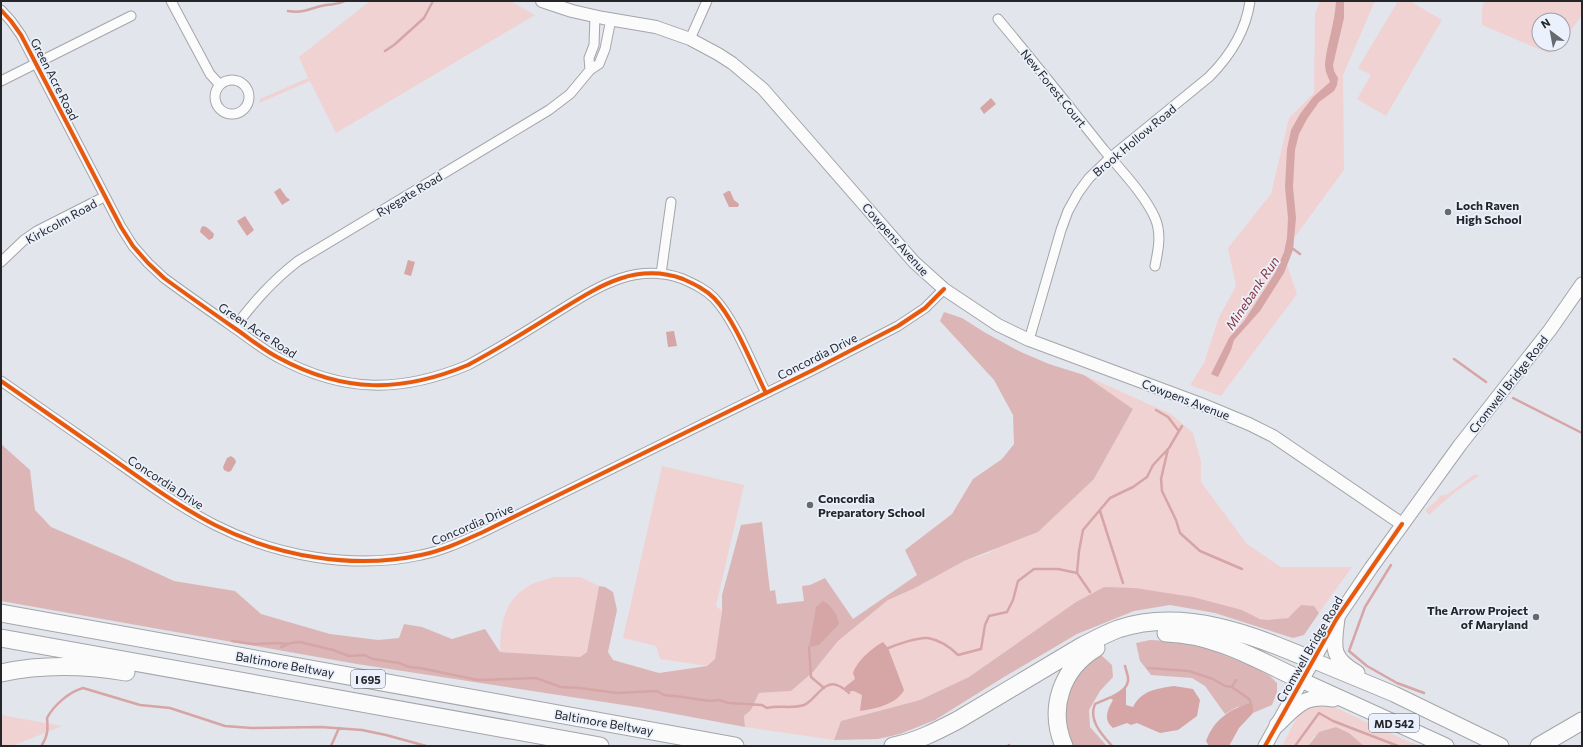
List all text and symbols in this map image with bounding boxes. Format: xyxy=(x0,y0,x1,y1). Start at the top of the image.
north arrow xyxy=(1531,12,1571,52)
text: N xyxy=(1538,15,1552,31)
street label: Green Acre Road xyxy=(28,36,82,123)
street label: New Forest Court xyxy=(1018,46,1090,130)
street label: Brook Hollow Road xyxy=(1089,101,1179,179)
street label: Ryegate Road xyxy=(373,169,445,219)
street label: Kirkcolm Road xyxy=(23,196,99,246)
place label: Loch Raven High School xyxy=(1456,198,1522,226)
street label: Cowpens Avenue xyxy=(860,200,932,278)
marker: Loch Raven High School xyxy=(1443,207,1453,217)
water label: Minebank Run xyxy=(1222,253,1282,333)
street label: Green Acre Road xyxy=(216,300,300,361)
street label: Concordia Drive xyxy=(775,330,859,382)
street label: Cromwell Bridge Road xyxy=(1466,332,1551,436)
street label: Cowpens Avenue xyxy=(1140,376,1232,422)
street label: Concordia Drive xyxy=(125,452,207,512)
place label: Concordia Preparatory School xyxy=(818,491,925,519)
street label: Concordia Drive xyxy=(429,500,515,548)
marker: Concordia Preparatory School xyxy=(805,500,815,510)
street label: Cromwell Bridge Road xyxy=(1273,593,1345,704)
place label: The Arrow Project of Maryland xyxy=(1427,603,1528,631)
marker: The Arrow Project of Maryland xyxy=(1531,612,1541,622)
street label: Baltimore Beltway xyxy=(235,648,335,680)
road number: I 695 xyxy=(351,670,385,688)
street label: Baltimore Beltway xyxy=(554,706,654,738)
road number: MD 542 xyxy=(1369,714,1419,732)

